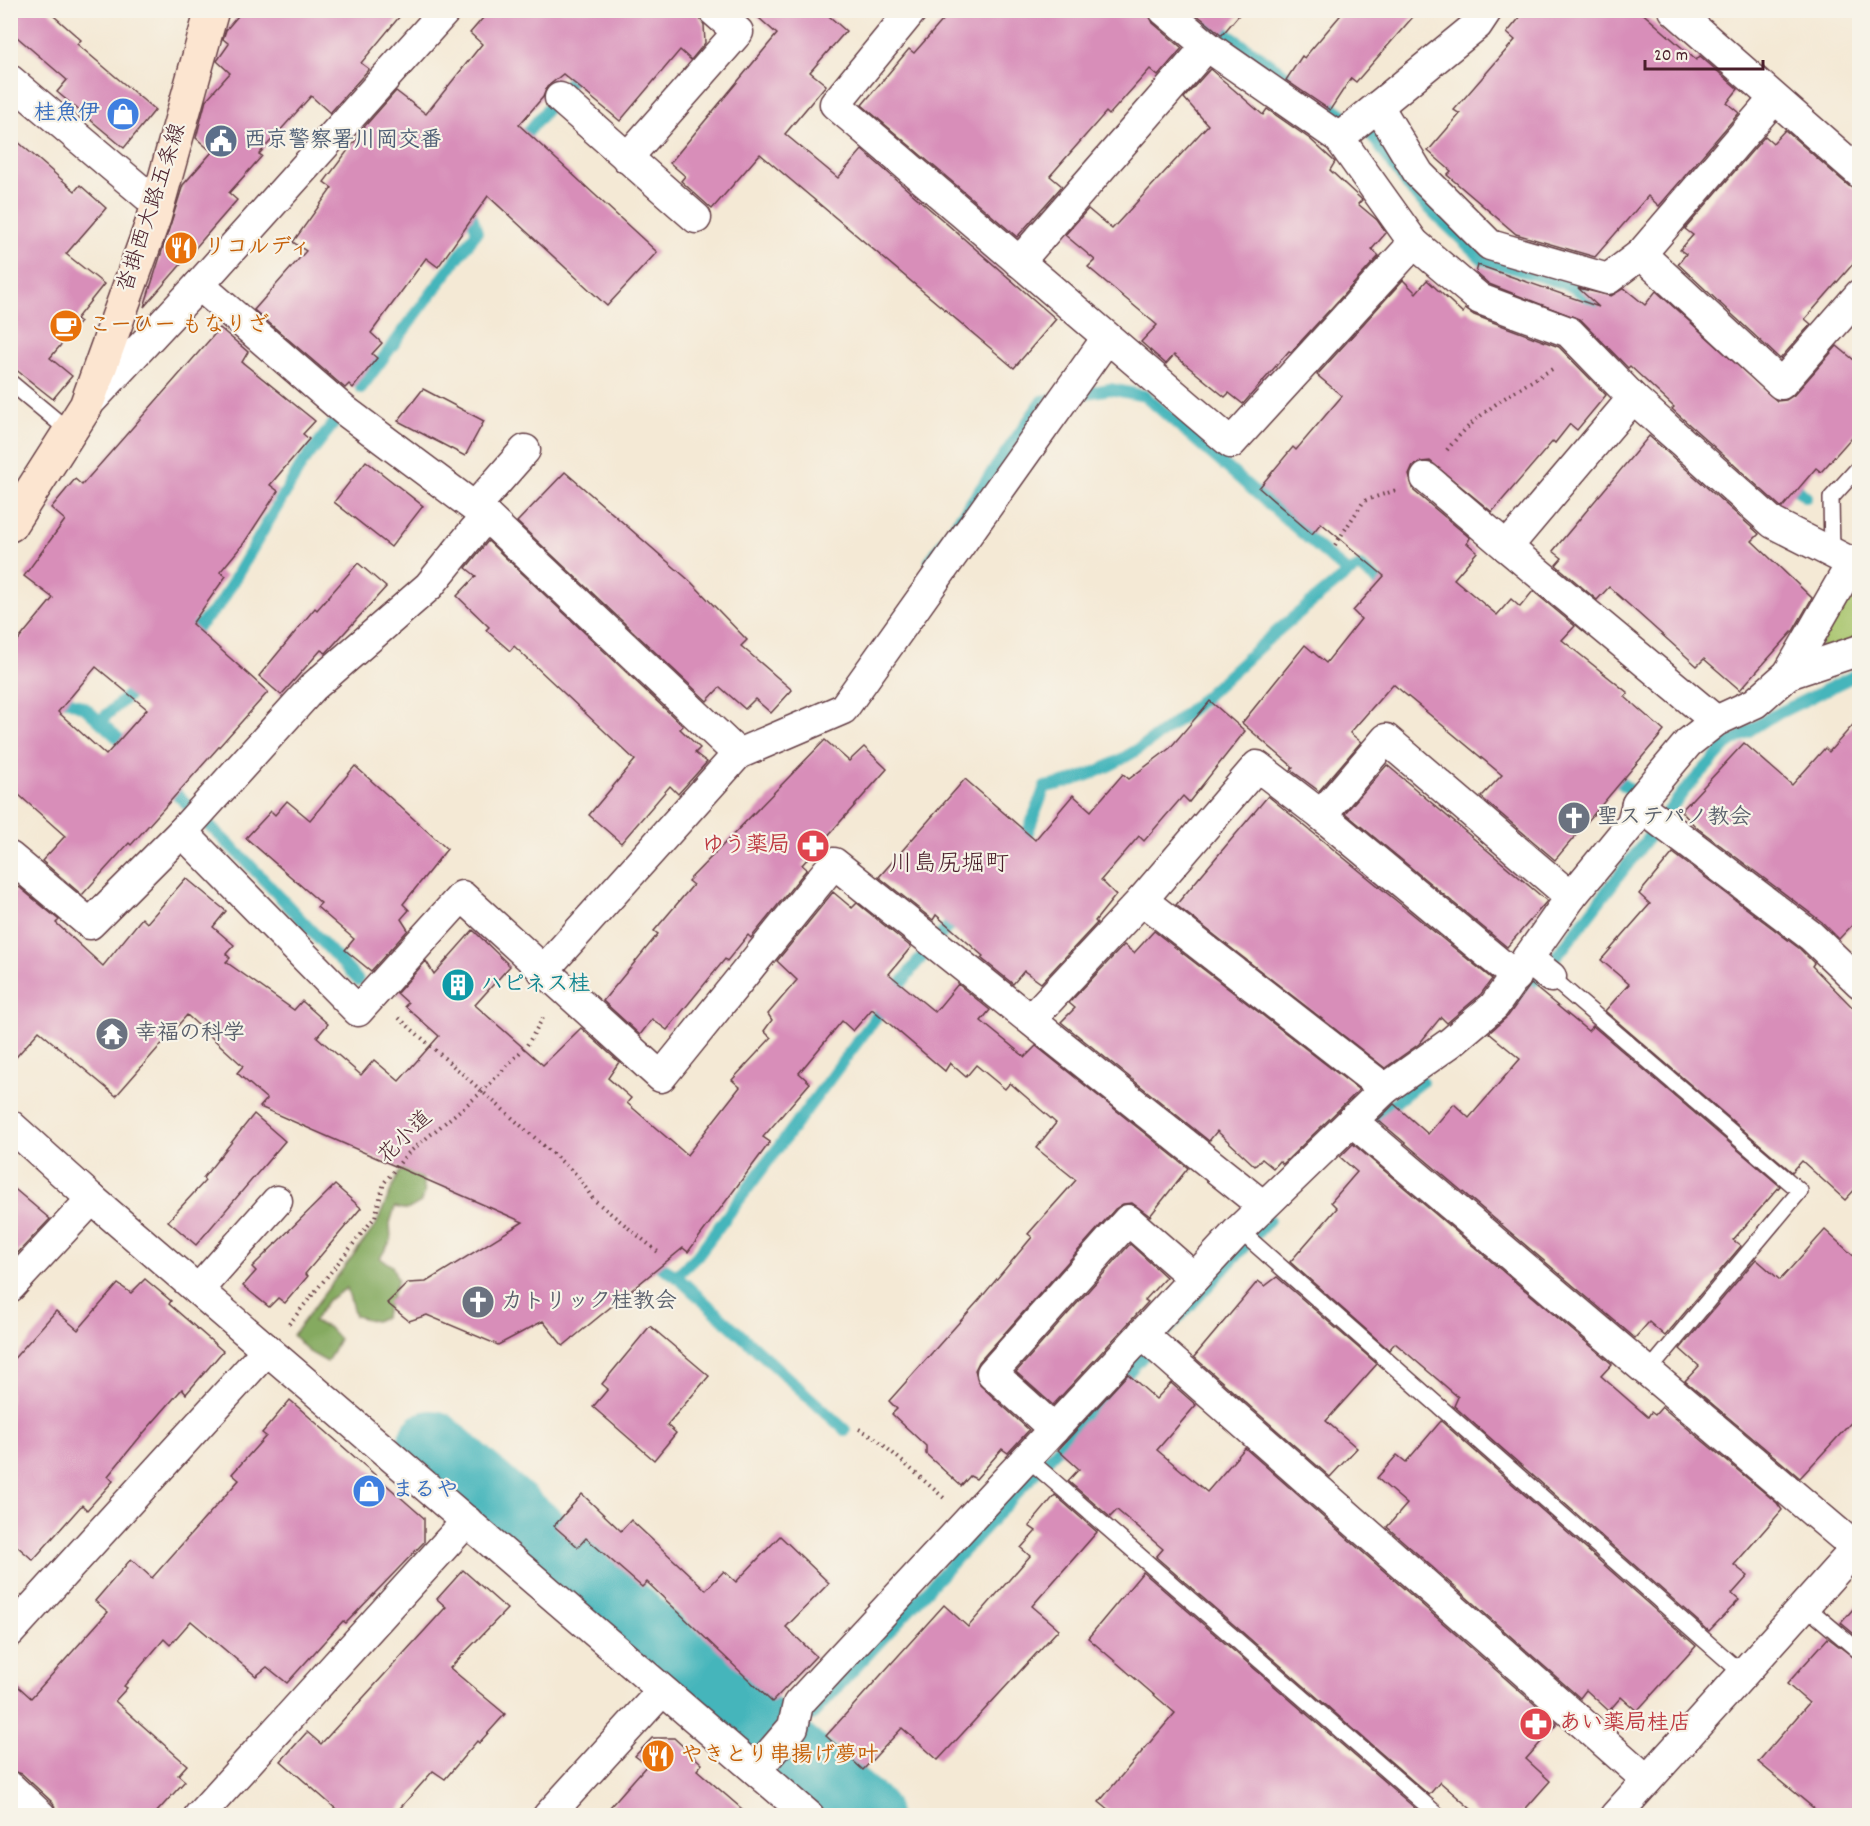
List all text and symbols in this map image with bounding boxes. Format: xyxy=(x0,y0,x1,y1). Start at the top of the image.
scale bar xyxy=(1645,33,1764,71)
text: 20 m xyxy=(1654,44,1688,69)
shop icon: 桂魚伊 xyxy=(105,96,141,132)
place label: 桂魚伊 xyxy=(34,99,100,130)
street label: 沓掛西大路五条線 xyxy=(111,120,195,296)
public building icon: 西京警察署川岡交番 xyxy=(203,123,239,159)
place label: 西京警察署川岡交番 xyxy=(244,126,442,157)
restaurant icon: リコルディ xyxy=(163,230,199,266)
place label: リコルディ xyxy=(204,233,311,264)
cafe icon: こーひー もなりざ xyxy=(48,308,84,344)
place label: こーひー もなりざ xyxy=(89,311,269,342)
church icon: 聖ステパノ教会 xyxy=(1556,800,1592,836)
place label: 聖ステパノ教会 xyxy=(1597,803,1751,834)
pharmacy icon: ゆう薬局 xyxy=(795,828,831,864)
place label: ゆう薬局 xyxy=(702,831,790,862)
district label: 川島尻堀町 xyxy=(889,848,1009,882)
building icon: ハピネス桂 xyxy=(440,967,476,1003)
place label: ハピネス桂 xyxy=(481,970,591,1001)
temple icon: 幸福の科学 xyxy=(94,1016,130,1052)
place label: 幸福の科学 xyxy=(135,1019,245,1050)
street label: 花小道 xyxy=(371,1104,441,1172)
church icon: カトリック桂教会 xyxy=(460,1284,496,1320)
place label: カトリック桂教会 xyxy=(501,1287,677,1318)
shop icon: まるや xyxy=(351,1473,387,1509)
place label: まるや xyxy=(392,1476,458,1507)
pharmacy icon: あい薬局桂店 xyxy=(1518,1706,1554,1742)
place label: あい薬局桂店 xyxy=(1559,1709,1691,1740)
restaurant icon: やきとり串揚げ夢叶 xyxy=(640,1738,676,1774)
place label: やきとり串揚げ夢叶 xyxy=(681,1741,879,1772)

